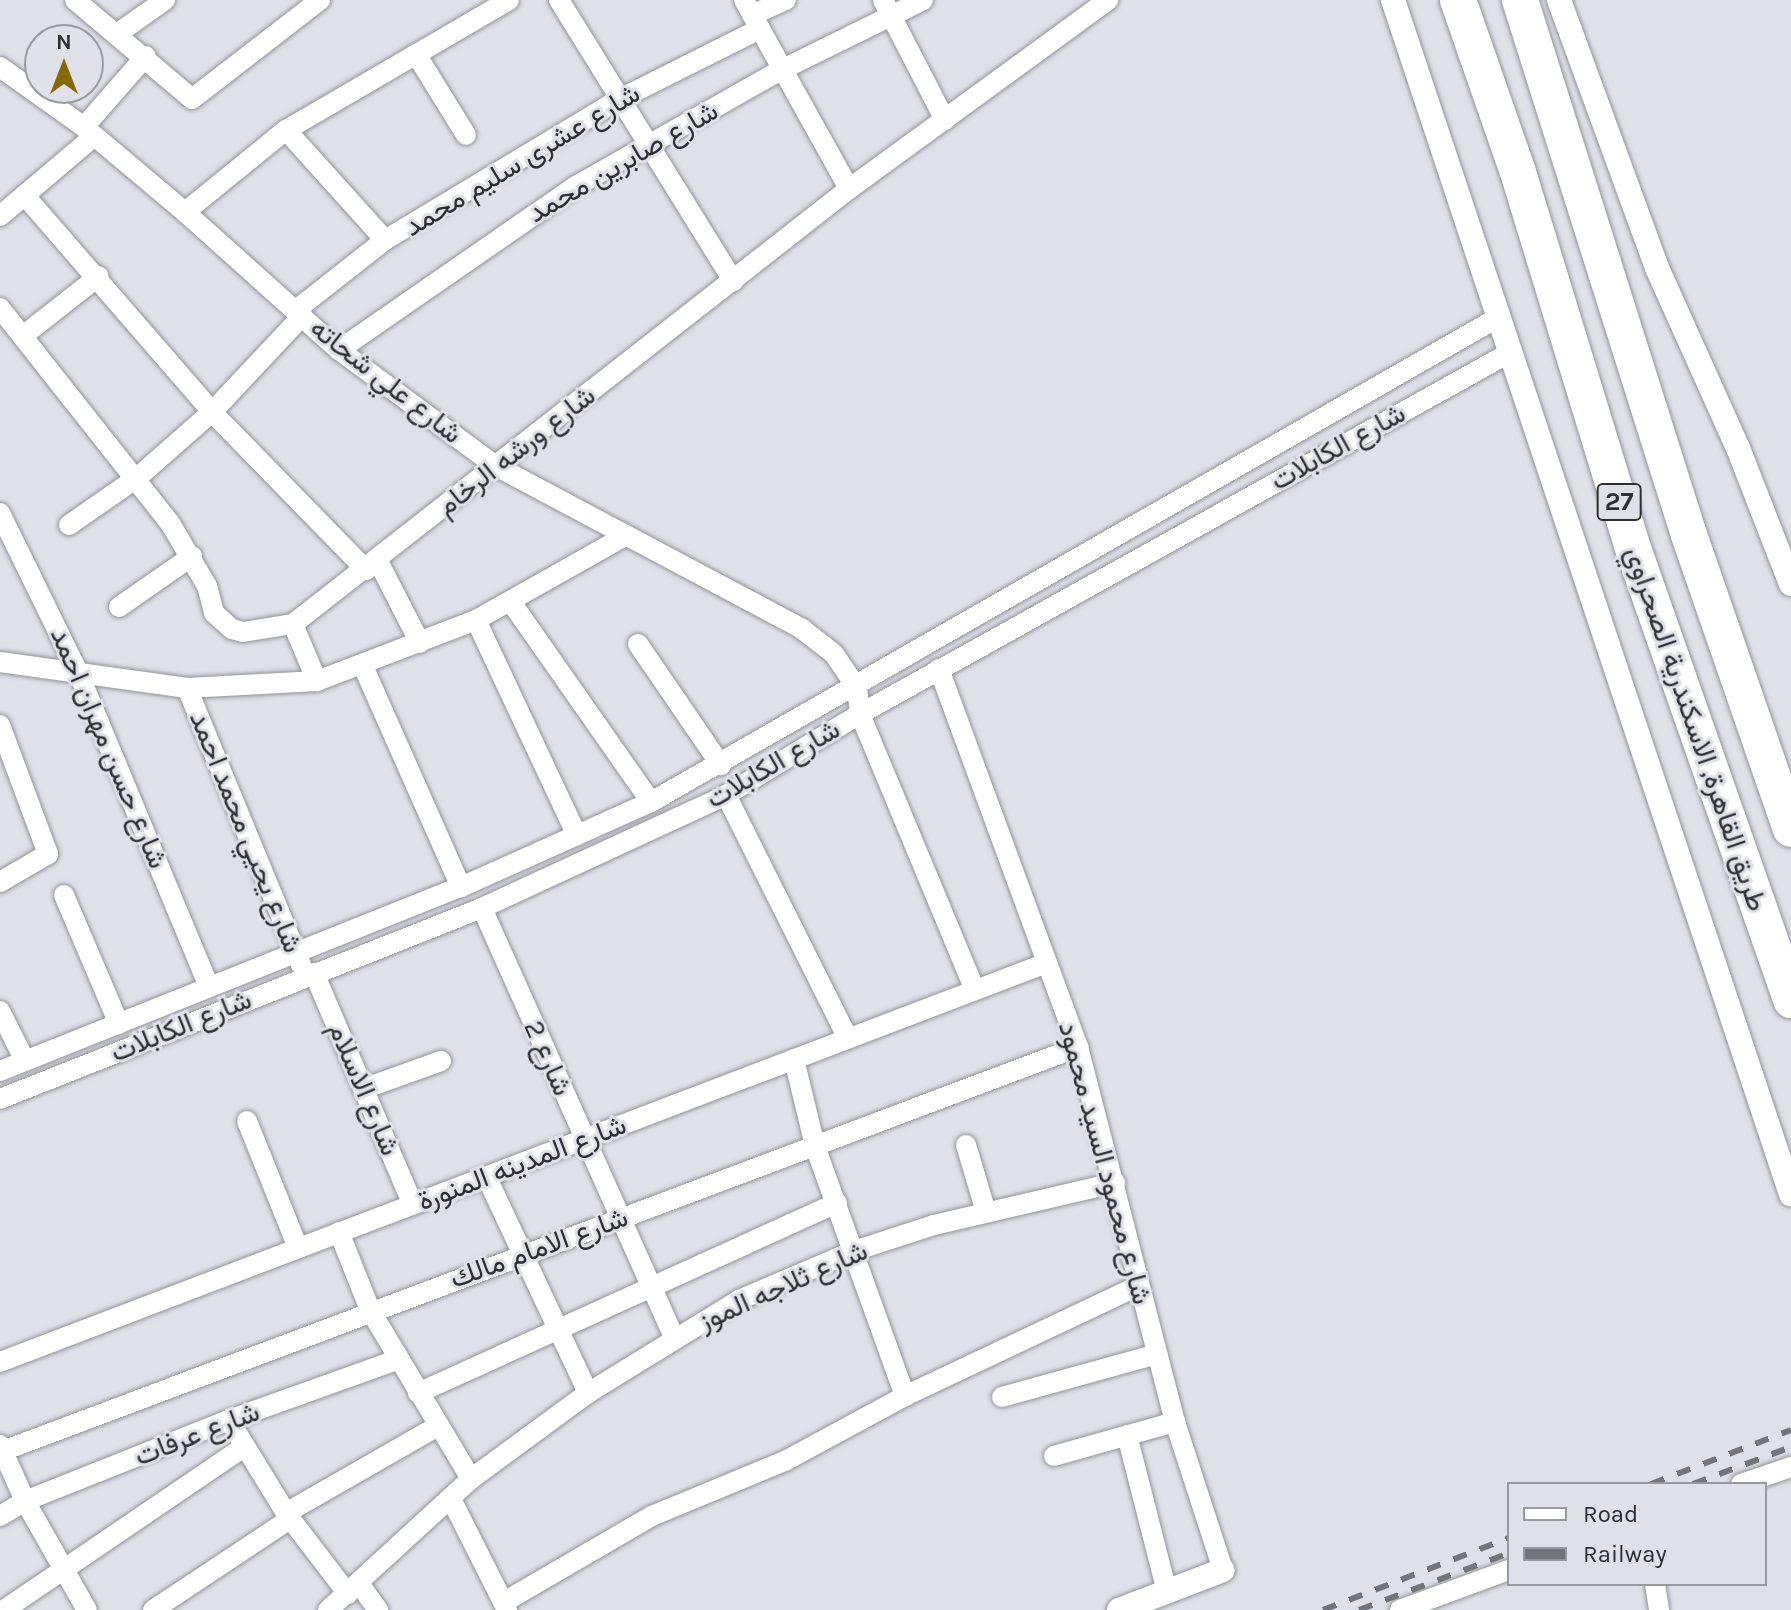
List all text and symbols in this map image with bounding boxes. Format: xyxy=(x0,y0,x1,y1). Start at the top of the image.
north arrow xyxy=(24,24,104,104)
text: N xyxy=(56,29,72,55)
street label: شارع عشرى سليم محمد xyxy=(398,76,646,244)
street label: شارع صابرين محمد xyxy=(522,94,724,230)
street label: شارع علي شحاته xyxy=(303,311,469,451)
street label: شارع ورشه الرخام xyxy=(430,379,602,523)
street label: شارع الكابلات xyxy=(1265,396,1411,498)
road number: 27 xyxy=(1595,480,1643,524)
street label: طريق القاهرة, الاسكندرية الصحراوي xyxy=(1618,542,1774,916)
street label: شارع حسن مهران احمد xyxy=(43,623,175,873)
street label: شارع يحيي محمد احمد xyxy=(182,706,310,958)
street label: شارع الكابلات xyxy=(700,712,846,816)
street label: شارع الكابلات xyxy=(106,983,256,1069)
street label: شارع 2 xyxy=(517,1015,579,1101)
street label: شارع الاسلام xyxy=(321,1018,407,1160)
street label: شارع محمود السيد محمود xyxy=(1051,1018,1159,1308)
street label: شارع المدينه المنورة xyxy=(413,1108,631,1218)
street label: شارع الامام مالك xyxy=(446,1200,632,1296)
street label: شارع ثلاجه الموز xyxy=(693,1234,873,1338)
street label: شارع عرفات xyxy=(130,1395,264,1473)
legend xyxy=(1507,1482,1767,1586)
text: Road xyxy=(1583,1500,1638,1528)
text: Railway xyxy=(1583,1540,1667,1568)

